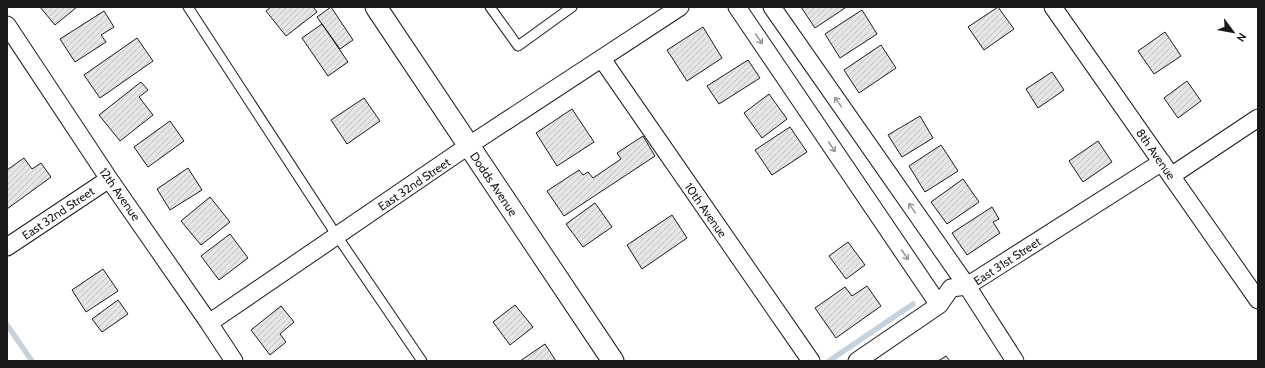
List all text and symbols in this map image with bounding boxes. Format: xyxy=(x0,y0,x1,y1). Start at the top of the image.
north arrow xyxy=(1213,12,1253,52)
text: N xyxy=(1233,30,1249,44)
one-way arrow xyxy=(755,34,763,45)
one-way arrow xyxy=(834,97,842,108)
street label: 8th Avenue xyxy=(1133,126,1179,182)
one-way arrow xyxy=(828,141,836,152)
street label: Dodds Avenue xyxy=(467,149,521,219)
street label: East 32nd Street xyxy=(375,154,453,214)
street label: 12th Avenue xyxy=(96,165,144,223)
street label: 10th Avenue xyxy=(682,180,730,240)
street label: East 32nd Street xyxy=(19,183,97,243)
one-way arrow xyxy=(908,203,916,214)
street label: East 31st Street xyxy=(971,234,1043,288)
one-way arrow xyxy=(901,249,909,260)

